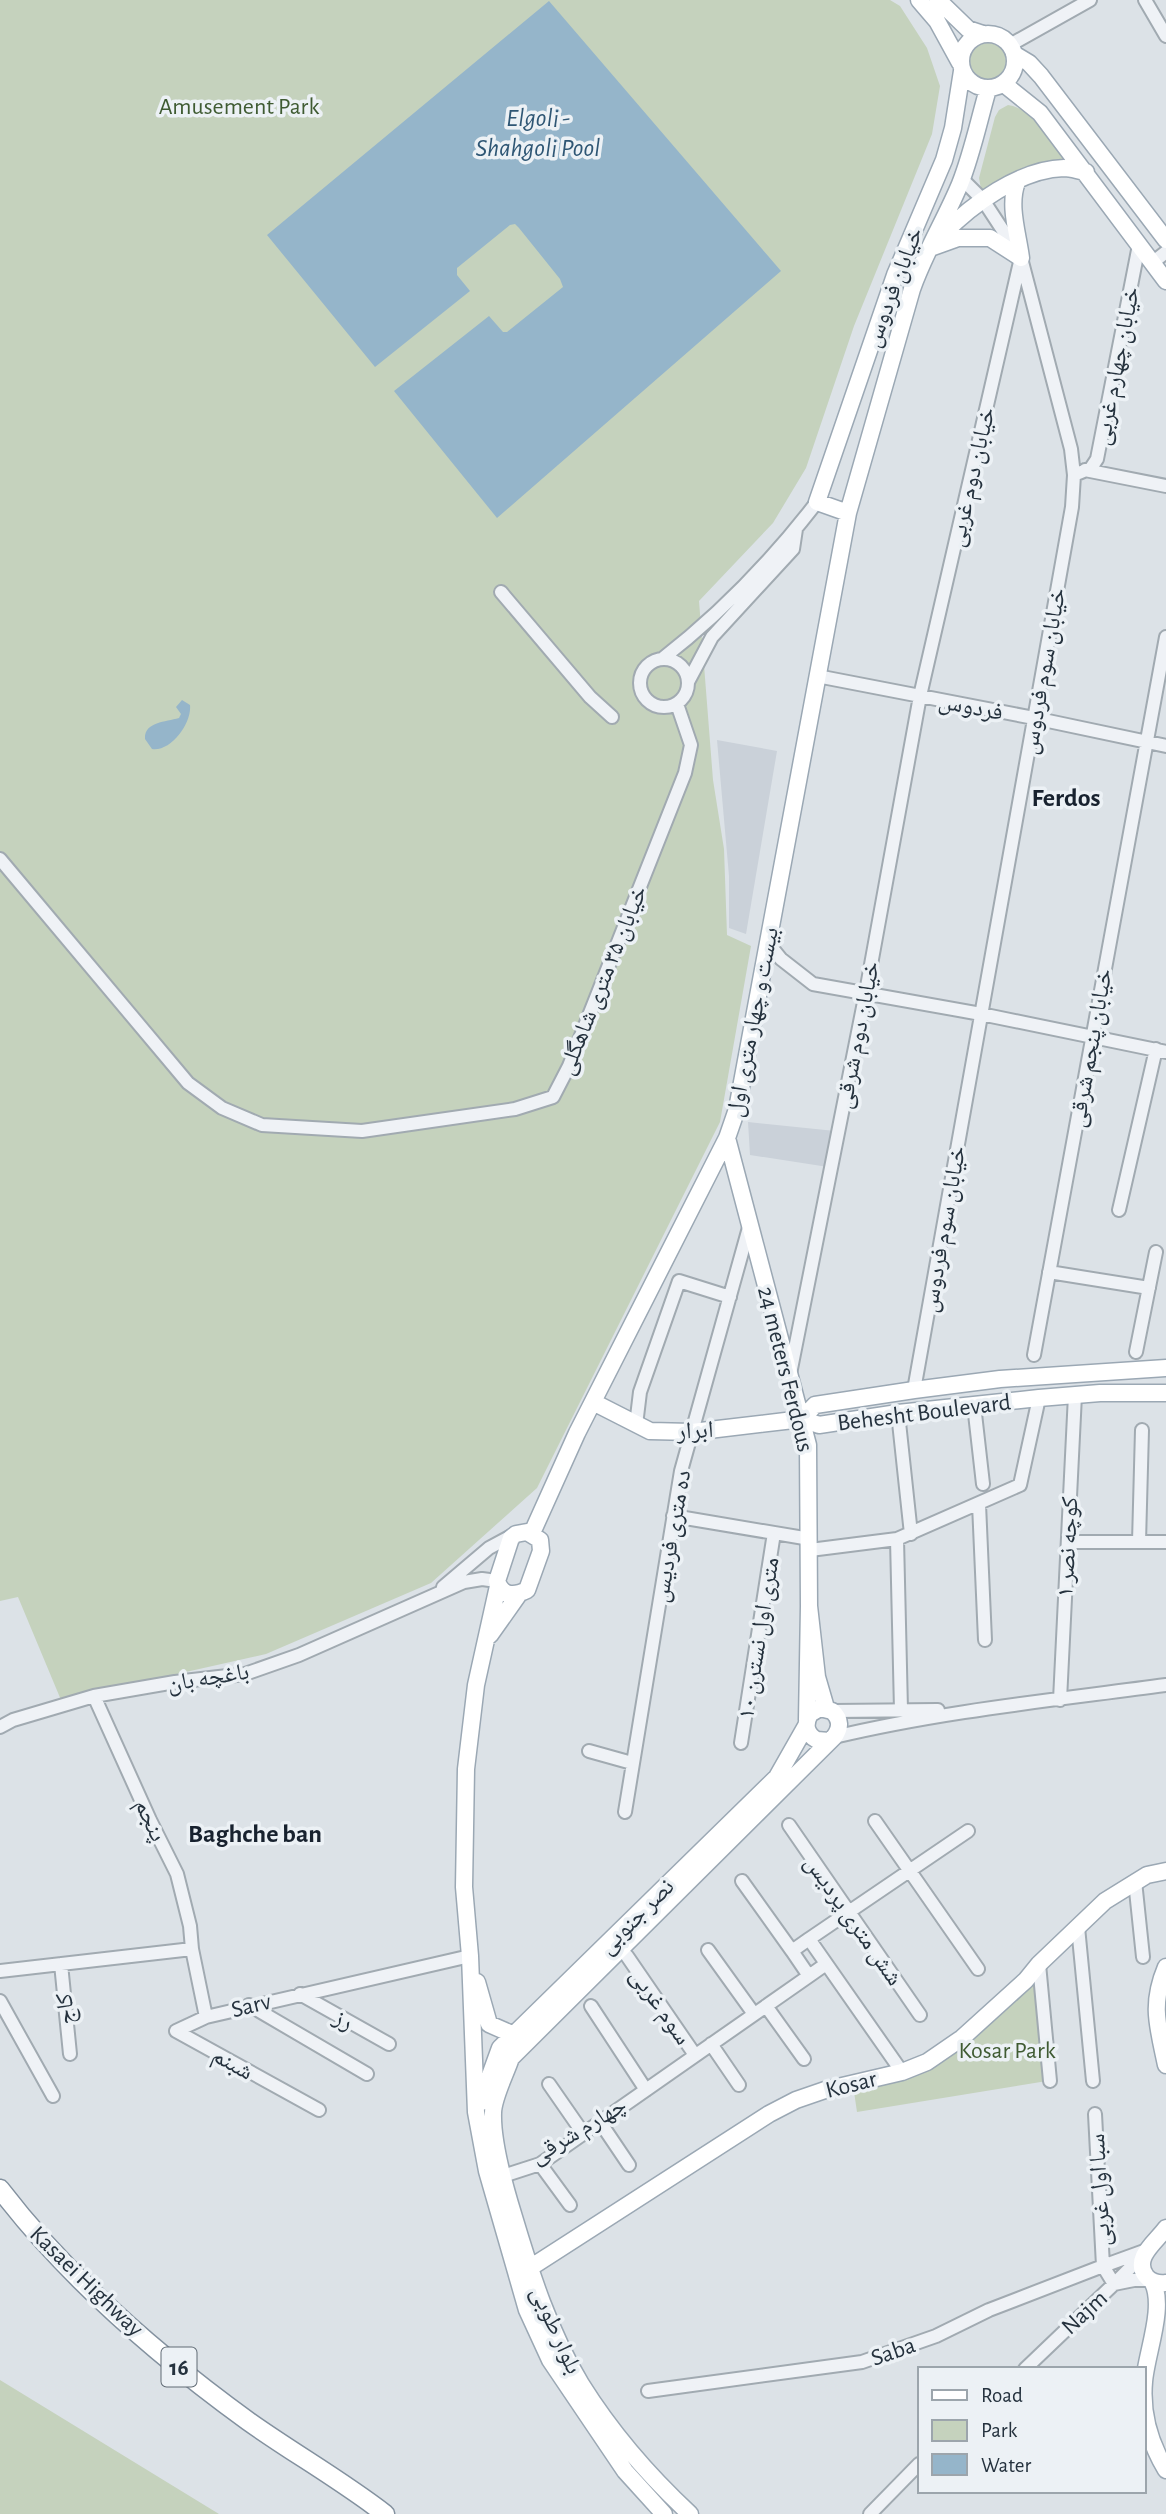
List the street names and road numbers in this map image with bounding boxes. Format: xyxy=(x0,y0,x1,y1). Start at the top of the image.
street label: خیابان فردوس xyxy=(860,224,929,351)
street label: خیابان چهارم غربی xyxy=(1090,285,1147,448)
street label: خیابان دوم غربی xyxy=(944,405,1003,550)
street label: خیابان سوم فردوس xyxy=(1018,586,1073,757)
street label: فردوس xyxy=(936,689,1005,726)
street label: خیابان ۳۵ متری شاهگلی xyxy=(554,882,653,1079)
street label: بیست و چهار متری اول xyxy=(723,925,784,1119)
street label: خیابان دوم شرقی xyxy=(832,959,887,1111)
street label: خیابان پنجم شرقی xyxy=(1065,967,1120,1130)
street label: خیابان سوم فردوس xyxy=(918,1144,973,1315)
street label: 24 meters Ferdous xyxy=(753,1284,817,1454)
street label: Behesht Boulevard xyxy=(836,1390,1012,1436)
street label: ابرار xyxy=(675,1418,714,1445)
street label: ده متری فردیس xyxy=(649,1468,696,1604)
street label: کوچه نصر ۱ xyxy=(1053,1496,1083,1598)
street label: ۱۰ متری اول نسترن xyxy=(734,1555,785,1721)
street label: باغچه بان xyxy=(166,1660,251,1697)
street label: پنجم xyxy=(127,1795,170,1847)
street label: شش متری پردیس xyxy=(799,1851,907,1991)
street label: نصر جنوبی xyxy=(594,1874,680,1960)
street label: سوم غربی xyxy=(623,1964,695,2051)
street label: Sarv xyxy=(229,1990,273,2022)
street label: کاج xyxy=(52,1992,82,2026)
street label: رز xyxy=(329,2004,357,2035)
street label: شبنم xyxy=(207,2043,257,2087)
street label: Kosar xyxy=(823,2067,880,2103)
street label: چهارم شرقی xyxy=(526,2093,632,2171)
street label: سبا اول غربی xyxy=(1085,2133,1116,2247)
street label: Kasaei Highway xyxy=(25,2222,148,2342)
street label: بلوار طوبی xyxy=(525,2283,586,2378)
street label: Najm xyxy=(1057,2286,1112,2339)
street label: Saba xyxy=(868,2333,919,2371)
road number: 16 xyxy=(162,2348,196,2386)

